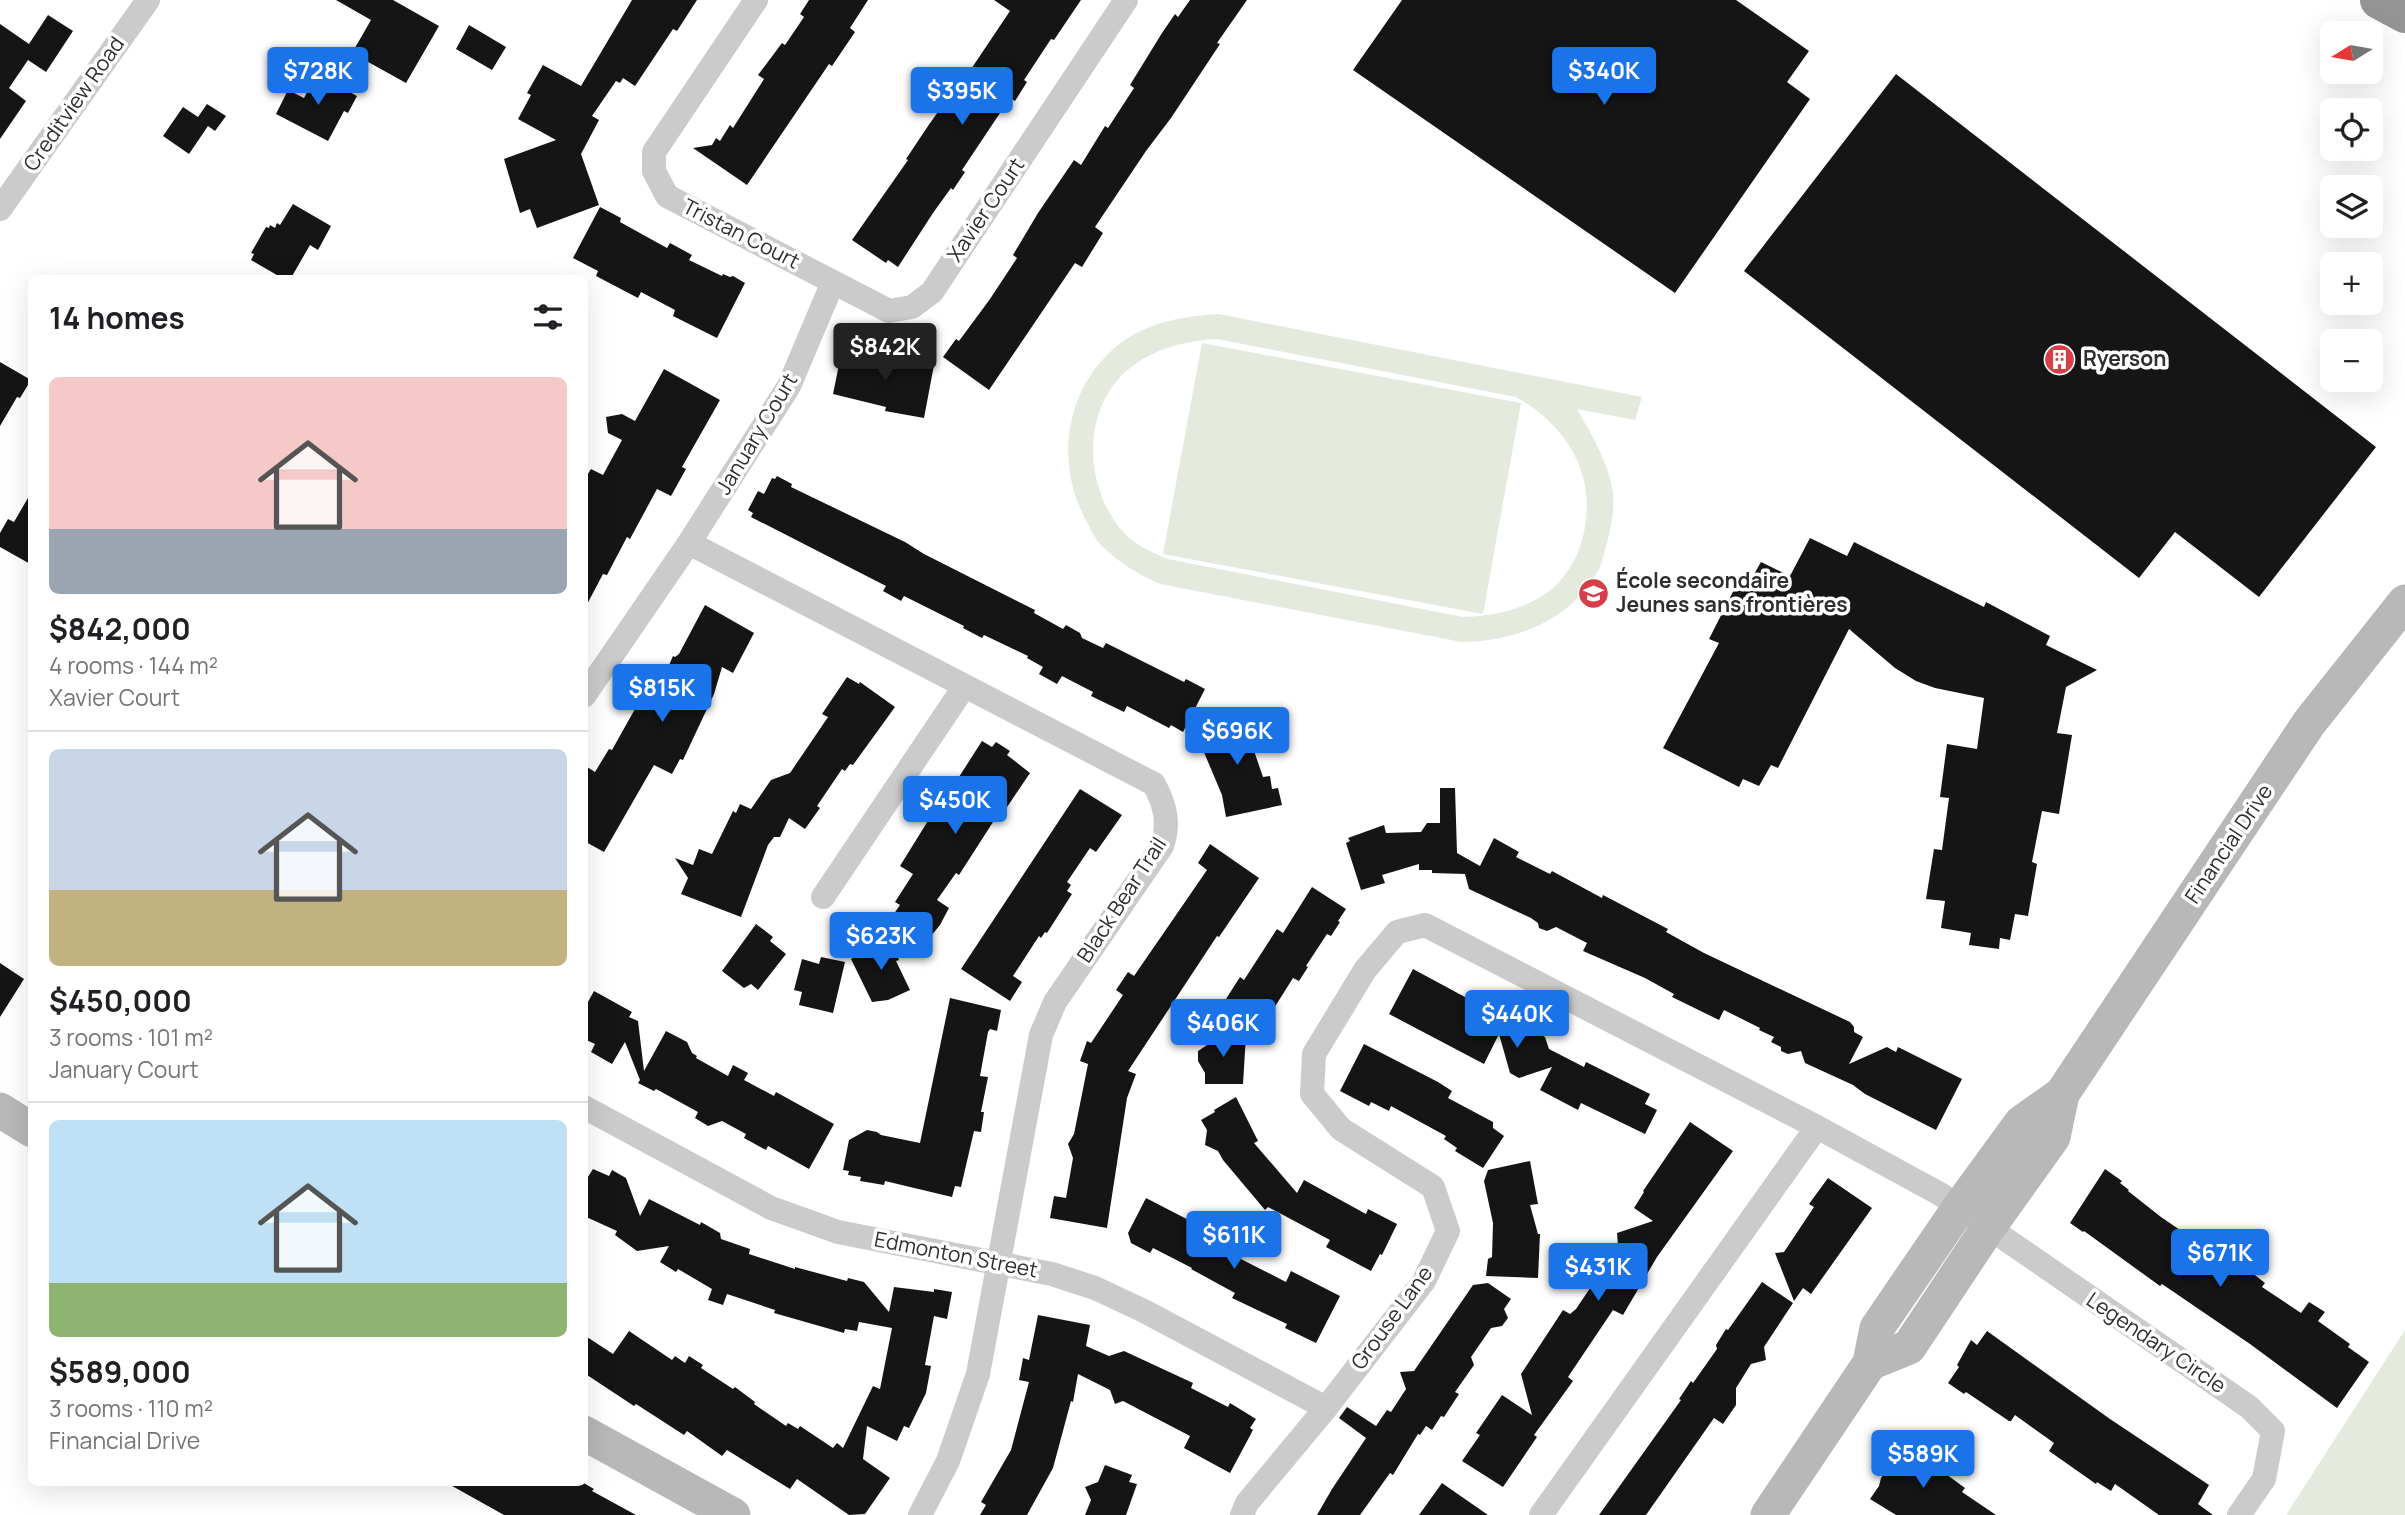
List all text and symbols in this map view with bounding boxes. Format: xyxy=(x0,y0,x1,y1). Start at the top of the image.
north arrow xyxy=(2320,21,2384,84)
map controls xyxy=(2320,21,2383,392)
street label: Creditview Road xyxy=(16,31,130,176)
pin: $728K xyxy=(269,48,367,107)
pin: $340K xyxy=(1555,48,1653,107)
text: $728K xyxy=(283,54,353,86)
text: $340K xyxy=(1568,54,1640,86)
pin: $395K xyxy=(913,68,1011,127)
text: $395K xyxy=(927,74,997,106)
button: locate xyxy=(2320,98,2383,161)
street label: Xavier Court xyxy=(940,152,1030,267)
button: layers xyxy=(2320,175,2383,238)
street label: Tristan Court xyxy=(678,192,805,275)
button: + xyxy=(2320,252,2383,315)
text: 14 homes xyxy=(49,297,185,338)
icon: filters xyxy=(529,298,567,336)
pin: $842K xyxy=(836,324,934,383)
button: − xyxy=(2320,329,2383,392)
text: $842K xyxy=(849,330,921,362)
building icon: Ryerson xyxy=(2043,342,2077,376)
place label: Ryerson xyxy=(2083,344,2166,372)
street label: January Court xyxy=(709,368,803,499)
icon: home xyxy=(245,422,371,548)
place label: École secondaire Jeunes sans frontières xyxy=(1616,566,1848,618)
school or university icon: École secondaire Jeunes sans frontières xyxy=(1576,576,1610,610)
text: $842,000 xyxy=(49,608,191,649)
text: 4 rooms · 144 m² xyxy=(49,649,218,681)
pin: $815K xyxy=(613,664,711,724)
text: $815K xyxy=(629,671,695,703)
text: Xavier Court xyxy=(49,681,180,713)
pin: $696K xyxy=(1188,708,1286,767)
text: $696K xyxy=(1201,714,1273,746)
pin: $450K xyxy=(906,776,1004,836)
street label: Financial Drive xyxy=(2178,778,2278,909)
text: $450K xyxy=(919,783,991,815)
icon: home xyxy=(245,794,371,920)
street label: Black Bear Trail xyxy=(1070,831,1172,968)
pin: $623K xyxy=(832,912,930,972)
text: $623K xyxy=(846,919,916,951)
text: $450,000 xyxy=(49,980,192,1021)
pin: $440K xyxy=(1468,990,1566,1050)
text: $440K xyxy=(1481,997,1553,1029)
pin: $406K xyxy=(1174,1000,1272,1059)
text: $406K xyxy=(1187,1006,1259,1038)
text: 3 rooms · 101 m² xyxy=(49,1021,213,1053)
text: January Court xyxy=(49,1053,199,1085)
icon: home xyxy=(245,1165,371,1291)
pin: $611K xyxy=(1185,1212,1283,1271)
text: $611K xyxy=(1202,1218,1266,1250)
street label: Edmonton Street xyxy=(872,1224,1040,1284)
pin: $671K xyxy=(2171,1230,2269,1289)
text: $671K xyxy=(2187,1236,2253,1268)
pin: $431K xyxy=(1549,1244,1647,1303)
text: $431K xyxy=(1565,1250,1631,1282)
street label: Grouse Lane xyxy=(1344,1260,1438,1375)
street label: Legendary Circle xyxy=(2081,1285,2232,1399)
text: $589,000 xyxy=(49,1351,191,1392)
text: 3 rooms · 110 m² xyxy=(49,1392,213,1424)
text: Financial Drive xyxy=(49,1424,200,1456)
pin: $589K xyxy=(1874,1430,1972,1490)
text: $589K xyxy=(1887,1437,1959,1469)

